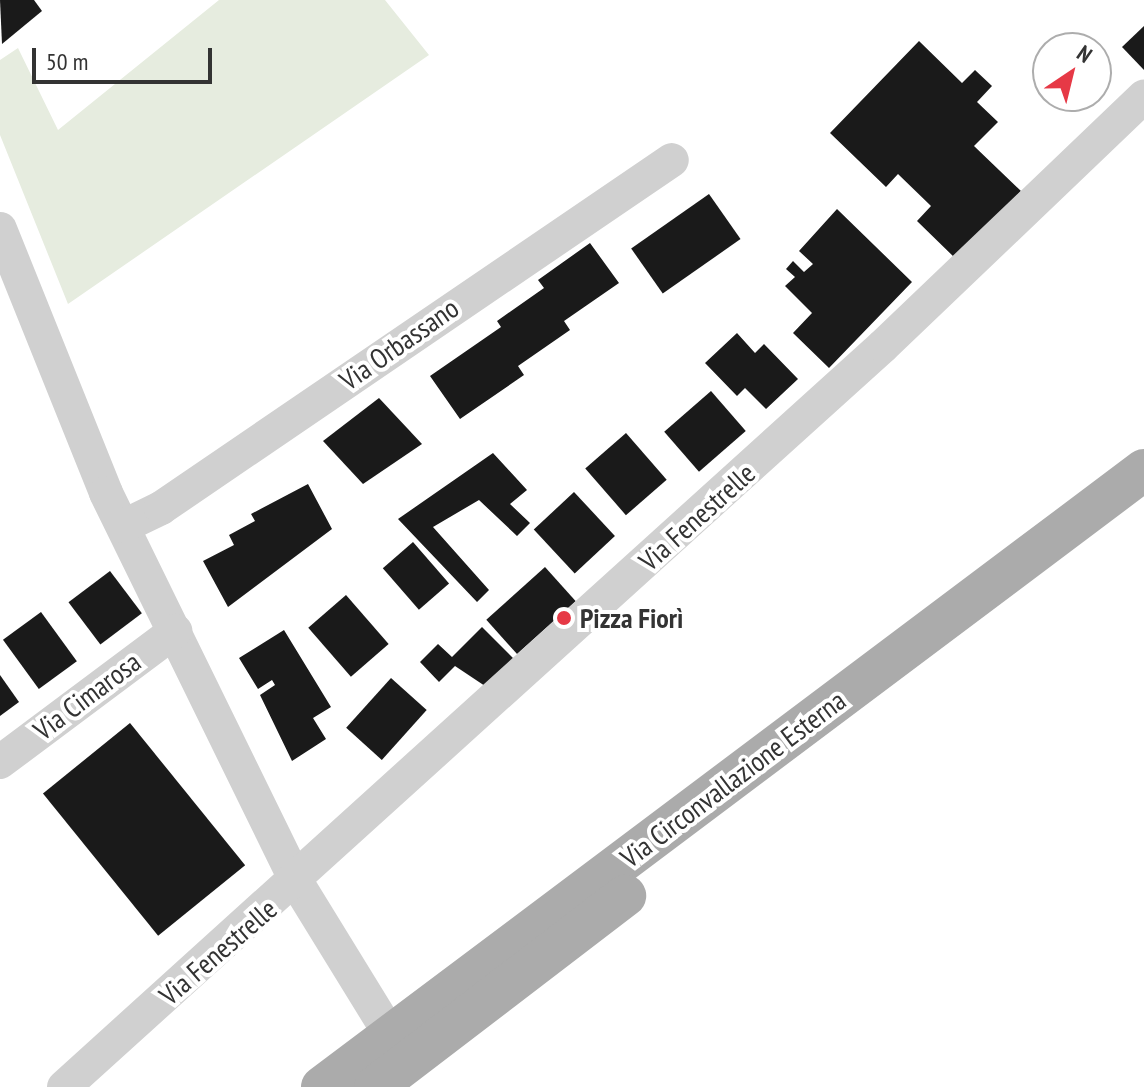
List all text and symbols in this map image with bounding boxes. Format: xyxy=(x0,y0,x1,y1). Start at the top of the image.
scale bar xyxy=(36,32,216,82)
north arrow xyxy=(1032,32,1112,112)
text: N xyxy=(1072,39,1098,69)
text: 50 m xyxy=(46,46,88,77)
street label: Via Orbassano xyxy=(333,291,465,397)
street label: Via Fenestrelle xyxy=(632,456,762,578)
place label: Pizza Fiorì xyxy=(580,601,683,635)
marker: Pizza Fiorì xyxy=(555,609,573,627)
street label: Via Cimarosa xyxy=(27,645,147,747)
street label: Via Circonvallazione Esterna xyxy=(614,684,852,874)
street label: Via Fenestrelle xyxy=(153,892,283,1012)

